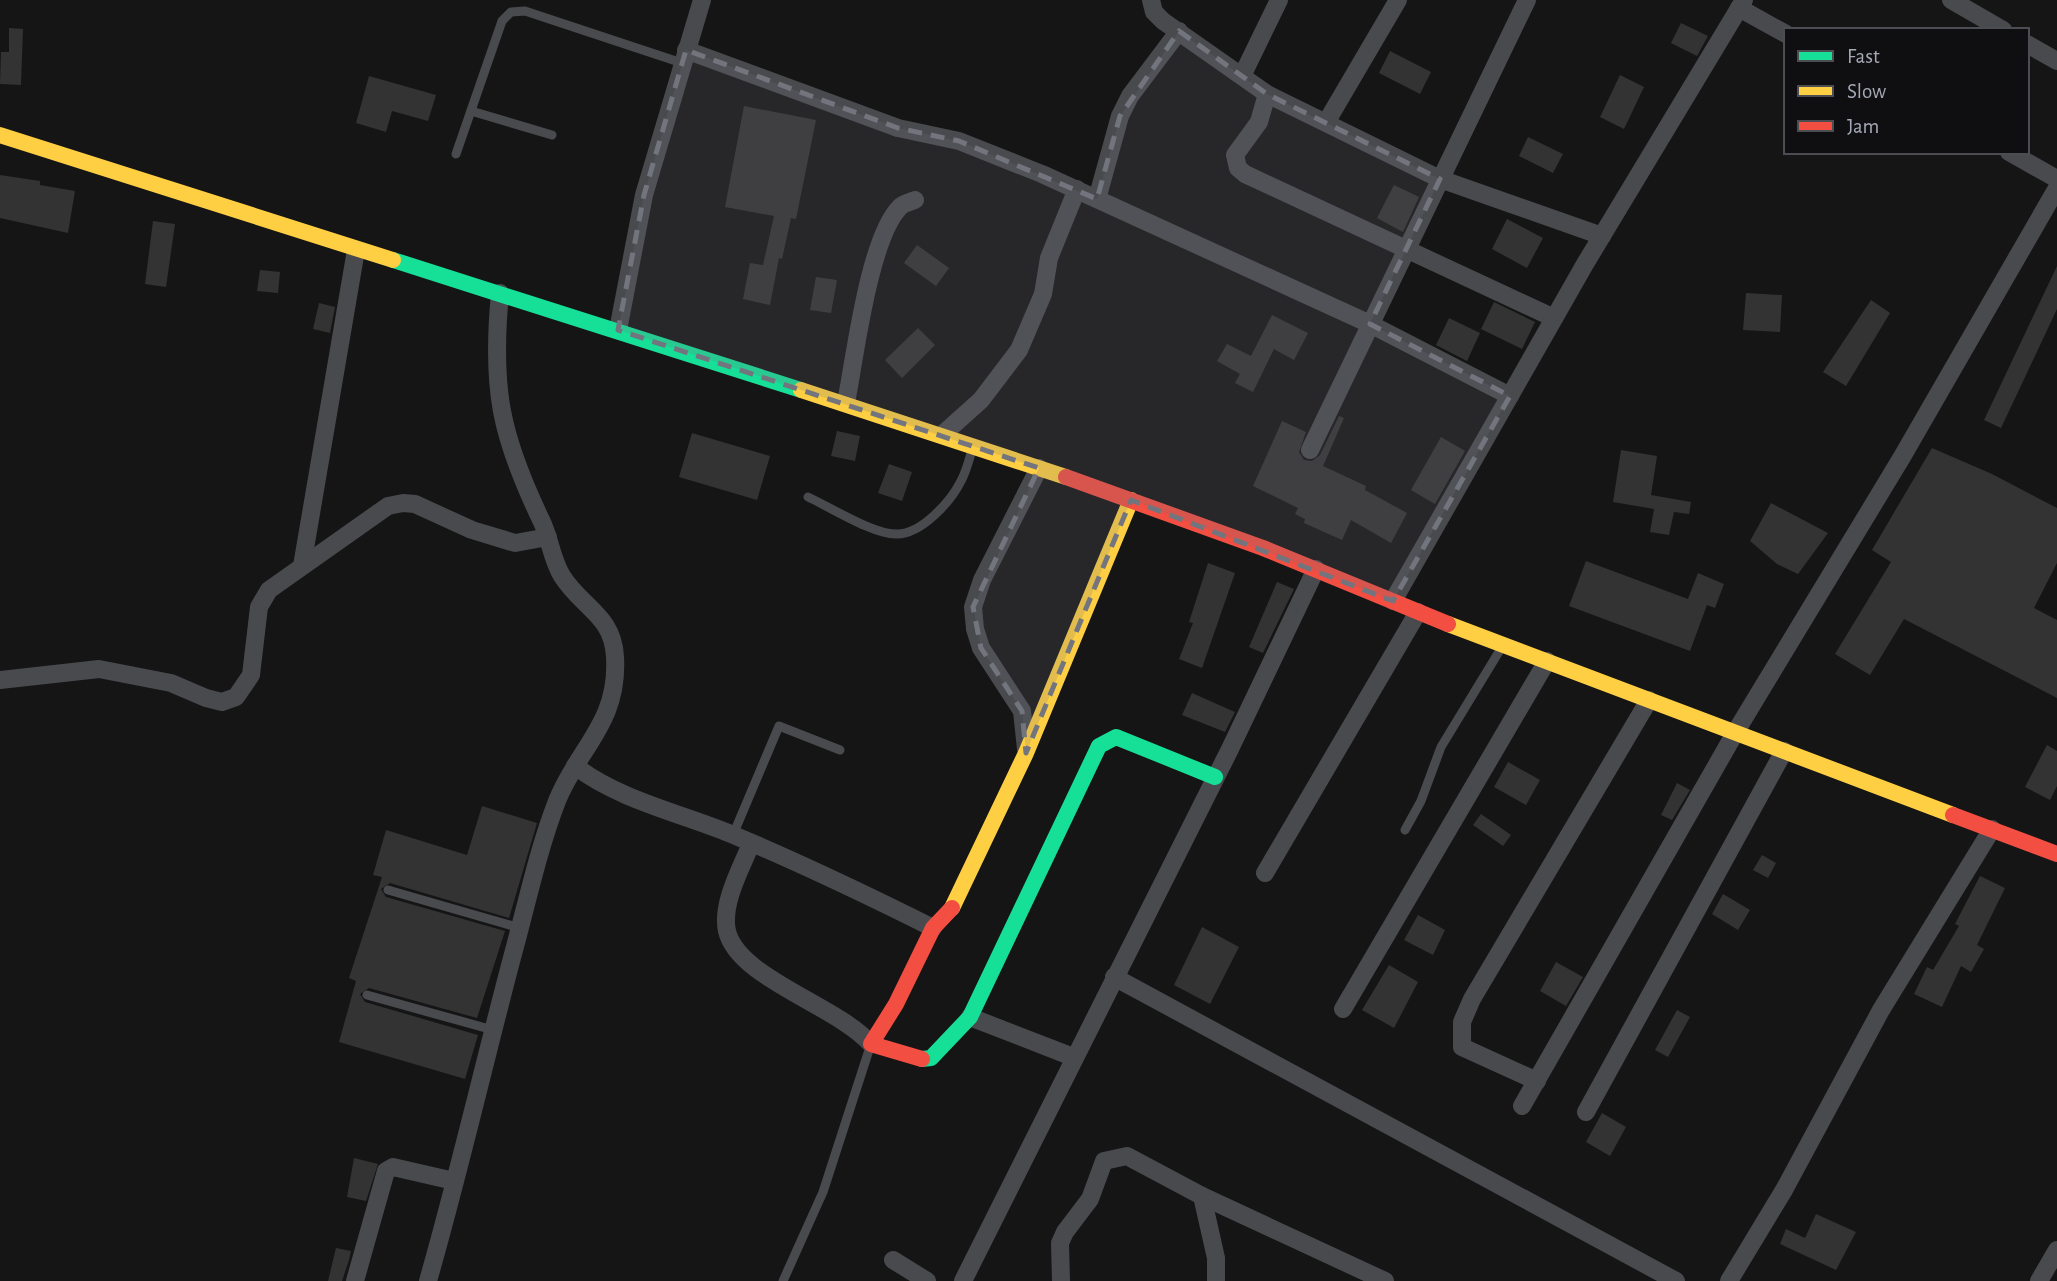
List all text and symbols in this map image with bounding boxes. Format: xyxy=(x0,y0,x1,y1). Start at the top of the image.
legend xyxy=(1784,28,2029,154)
text: Fast xyxy=(1847,46,1880,67)
text: Slow xyxy=(1847,81,1886,102)
text: Jam xyxy=(1847,116,1879,137)

